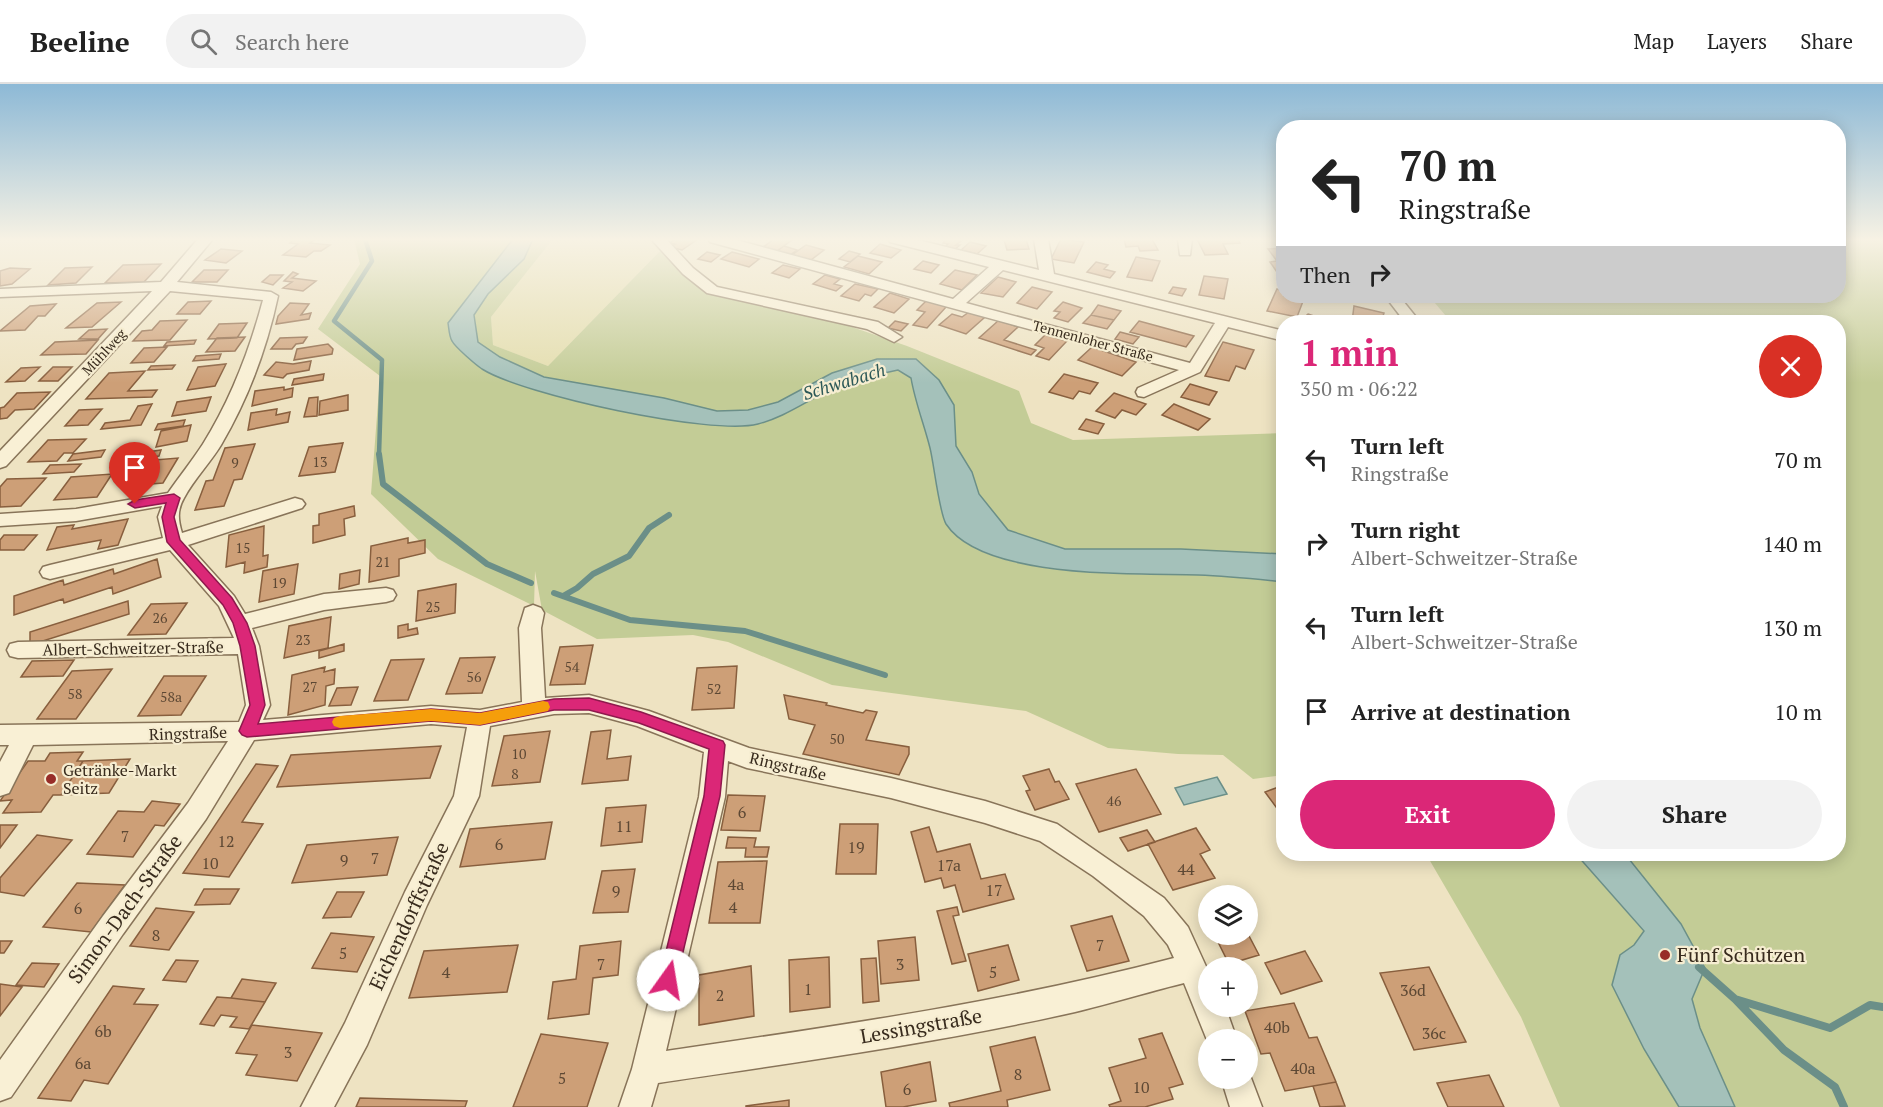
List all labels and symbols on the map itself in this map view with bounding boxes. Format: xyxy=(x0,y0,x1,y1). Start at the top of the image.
street label: Tennenloher Straße xyxy=(1031,315,1155,366)
street label: Mühlweg xyxy=(77,324,130,379)
water label: Schwabach xyxy=(799,357,888,405)
pin xyxy=(109,442,160,504)
house number: 13 xyxy=(313,452,327,471)
house number: 9 xyxy=(231,453,239,472)
house number: 15 xyxy=(236,538,250,557)
house number: 21 xyxy=(376,552,390,571)
house number: 19 xyxy=(272,573,286,592)
house number: 25 xyxy=(426,597,440,616)
house number: 26 xyxy=(153,608,168,627)
house number: 23 xyxy=(296,630,310,649)
street label: Albert-Schweitzer-Straße xyxy=(42,635,224,661)
house number: 54 xyxy=(565,657,580,676)
house number: 56 xyxy=(467,667,482,686)
house number: 27 xyxy=(303,677,317,696)
house number: 52 xyxy=(707,679,721,698)
house number: 58 xyxy=(68,684,82,703)
house number: 58a xyxy=(160,687,182,706)
street label: Ringstraße xyxy=(148,721,228,745)
house number: 50 xyxy=(830,729,844,748)
house number: 10 xyxy=(512,744,526,763)
street label: Ringstraße xyxy=(747,746,829,786)
place label: Getränke-Markt Seitz xyxy=(63,759,177,799)
house number: 8 xyxy=(511,764,519,783)
marker: Getränke-Markt Seitz xyxy=(44,772,58,786)
house number: 46 xyxy=(1107,791,1122,810)
house number: 6 xyxy=(738,801,747,823)
house number: 11 xyxy=(615,815,633,837)
house number: 7 xyxy=(121,825,129,847)
street label: Simon-Dach-Straße xyxy=(61,829,188,989)
house number: 12 xyxy=(217,830,235,852)
house number: 6 xyxy=(495,833,504,855)
house number: 19 xyxy=(847,836,865,858)
street label: Eichendorffstraße xyxy=(362,837,455,994)
house number: 7 xyxy=(371,847,379,869)
house number: 9 xyxy=(340,849,348,871)
house number: 10 xyxy=(201,852,219,874)
house number: 17a xyxy=(937,854,961,876)
house number: 44 xyxy=(1177,858,1195,880)
house number: 4a xyxy=(728,873,744,895)
house number: 17 xyxy=(985,879,1003,901)
house number: 9 xyxy=(612,880,620,902)
house number: 4 xyxy=(729,896,738,918)
house number: 6 xyxy=(74,897,83,919)
house number: 8 xyxy=(152,924,160,946)
house number: 7 xyxy=(1096,934,1104,956)
place label: Fünf Schützen xyxy=(1677,941,1805,968)
house number: 5 xyxy=(339,942,347,964)
position arrow xyxy=(636,948,700,1012)
marker: Fünf Schützen xyxy=(1658,948,1672,962)
house number: 7 xyxy=(597,953,605,975)
house number: 3 xyxy=(896,953,904,975)
house number: 4 xyxy=(442,961,451,983)
house number: 5 xyxy=(989,961,997,983)
house number: 1 xyxy=(804,978,812,1000)
house number: 36d xyxy=(1400,979,1426,1001)
house number: 2 xyxy=(716,984,724,1006)
street label: Lessingstraße xyxy=(858,1001,984,1050)
house number: 40b xyxy=(1264,1016,1290,1038)
house number: 6b xyxy=(94,1020,112,1042)
house number: 36c xyxy=(1422,1022,1446,1044)
house number: 3 xyxy=(284,1041,292,1063)
house number: 6a xyxy=(75,1052,91,1074)
house number: 40a xyxy=(1290,1057,1316,1079)
house number: 8 xyxy=(1014,1063,1022,1085)
house number: 5 xyxy=(558,1067,566,1089)
house number: 10 xyxy=(1132,1076,1150,1098)
house number: 6 xyxy=(903,1078,912,1100)

